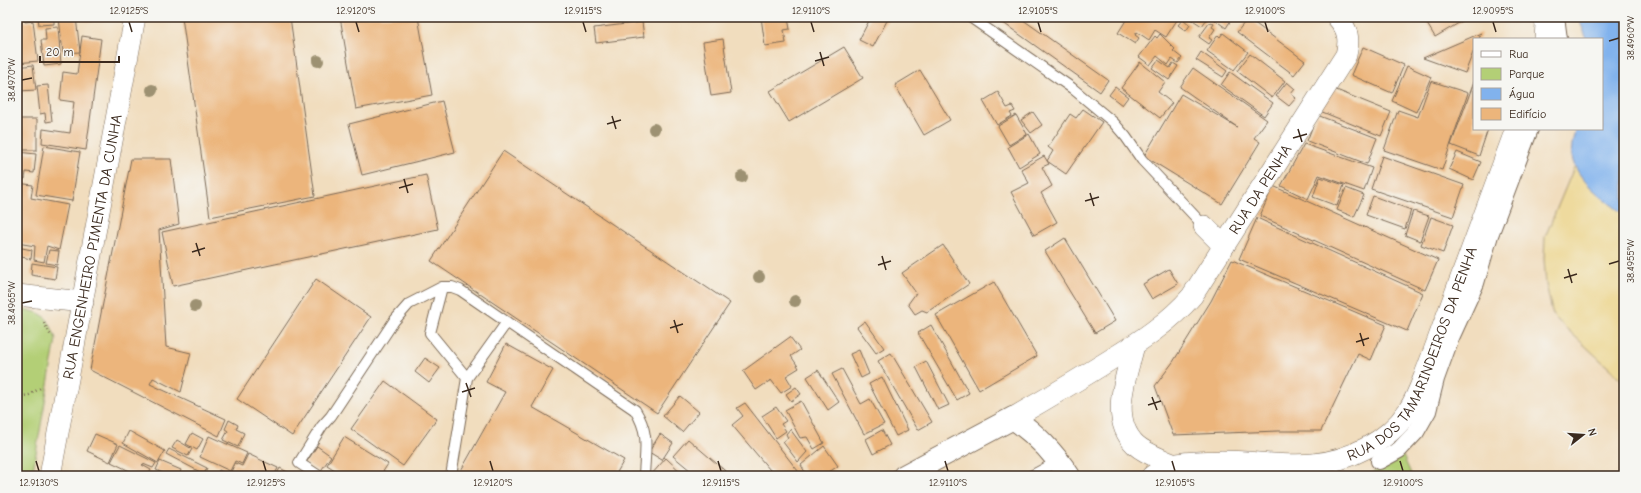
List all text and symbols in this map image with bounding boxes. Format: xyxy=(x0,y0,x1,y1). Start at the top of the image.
text: 12.9125°S xyxy=(110,5,149,17)
text: 12.9120°S xyxy=(336,5,376,17)
text: 12.9115°S xyxy=(564,5,602,17)
text: 12.9110°S xyxy=(792,5,830,17)
text: 12.9105°S xyxy=(1018,5,1058,17)
text: 12.9100°S xyxy=(1245,5,1286,17)
text: 12.9095°S xyxy=(1473,5,1514,17)
text: 38.4960°W xyxy=(1625,15,1637,60)
scale bar xyxy=(40,38,119,64)
legend xyxy=(1473,38,1603,130)
text: 20 m xyxy=(46,45,74,59)
text: Rua xyxy=(1509,47,1528,61)
text: 38.4970°W xyxy=(6,58,18,102)
text: Parque xyxy=(1509,67,1544,81)
text: Água xyxy=(1509,87,1535,101)
text: Edifício xyxy=(1509,107,1546,121)
street label: RUA ENGENHEIRO PIMENTA DA CUNHA xyxy=(59,113,126,381)
street label: RUA DA PENHA xyxy=(1225,141,1296,238)
text: 38.4955°W xyxy=(1625,239,1637,283)
street label: RUA DOS TAMARINDEIROS DA PENHA xyxy=(1344,244,1481,465)
text: 38.4965°W xyxy=(6,281,18,325)
north arrow xyxy=(1563,415,1603,455)
text: N xyxy=(1585,427,1599,438)
text: 12.9130°S xyxy=(19,477,59,489)
text: 12.9125°S xyxy=(247,477,286,489)
text: 12.9120°S xyxy=(473,477,513,489)
text: 12.9115°S xyxy=(702,477,740,489)
text: 12.9110°S xyxy=(929,477,967,489)
text: 12.9105°S xyxy=(1155,477,1195,489)
text: 12.9100°S xyxy=(1383,477,1424,489)

